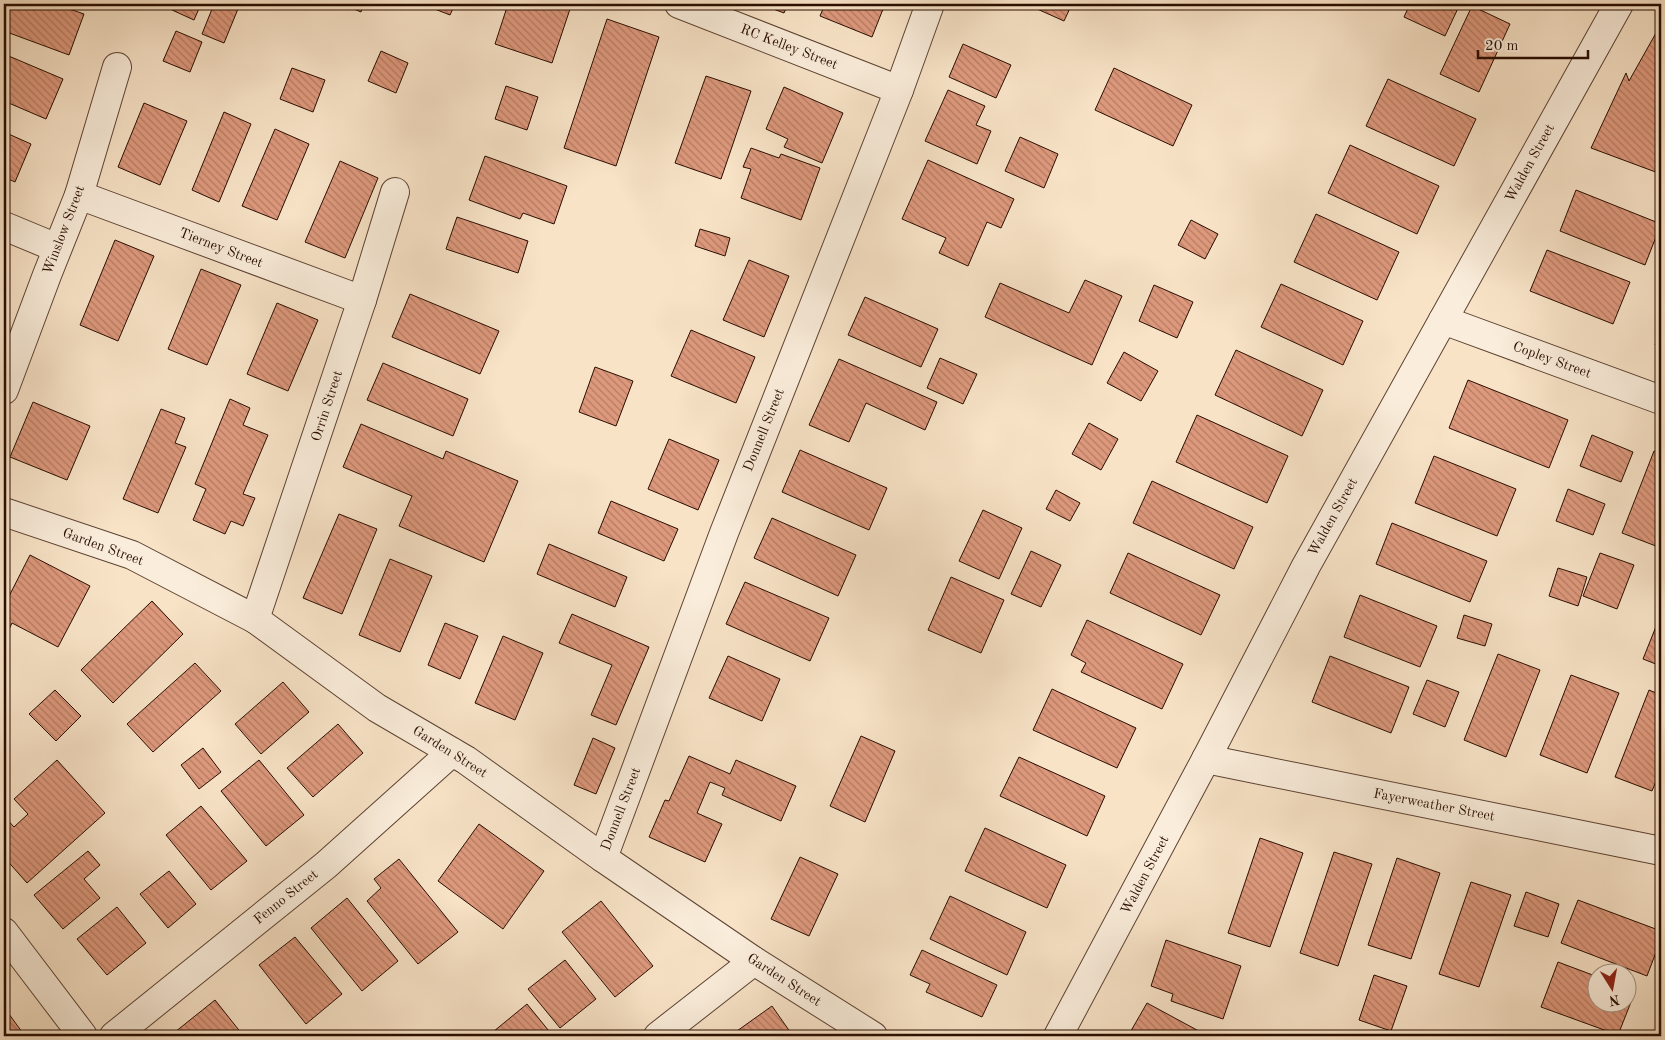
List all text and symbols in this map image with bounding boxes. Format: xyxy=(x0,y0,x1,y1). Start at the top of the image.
street label: RC Kelley Street xyxy=(739,22,840,72)
scale bar xyxy=(1478,28,1588,60)
text: 20 m xyxy=(1485,39,1519,54)
street label: Walden Street xyxy=(1503,122,1557,204)
street label: Winslow Street xyxy=(41,183,87,276)
street label: Tierney Street xyxy=(177,226,265,270)
street label: Copley Street xyxy=(1511,339,1593,381)
street label: Orrin Street xyxy=(309,369,345,443)
street label: Donnell Street xyxy=(741,386,787,473)
street label: Walden Street xyxy=(1306,476,1360,558)
street label: Garden Street xyxy=(61,526,145,568)
street label: Garden Street xyxy=(410,724,490,781)
street label: Donnell Street xyxy=(599,765,643,853)
street label: Fayerweather Street xyxy=(1372,786,1496,824)
street label: Walden Street xyxy=(1118,833,1172,917)
street label: Fenno Street xyxy=(251,867,321,927)
street label: Garden Street xyxy=(745,951,824,1009)
north arrow xyxy=(1588,962,1638,1012)
text: N xyxy=(1607,992,1621,1008)

